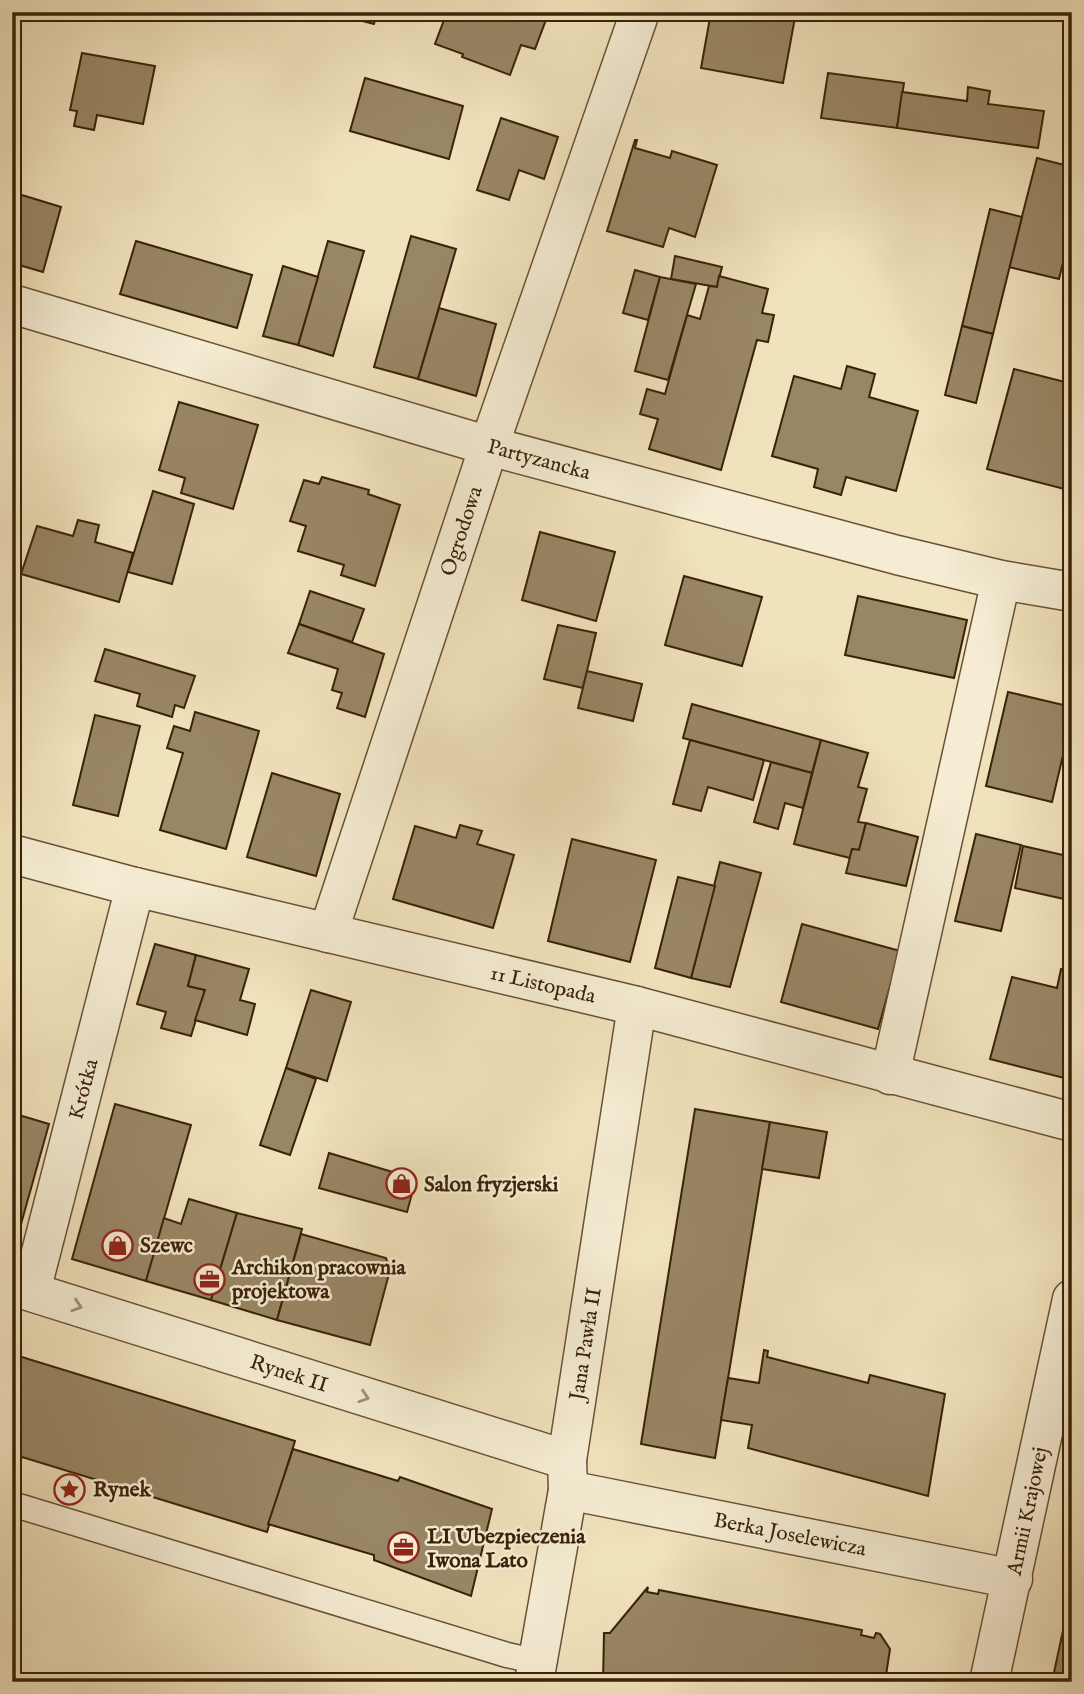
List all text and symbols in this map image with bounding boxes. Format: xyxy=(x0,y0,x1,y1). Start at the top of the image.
street label: Partyzancka xyxy=(484,434,594,487)
street label: Ogrodowa xyxy=(435,482,490,580)
street label: 11 Listopada xyxy=(487,960,599,1011)
street label: Krótka xyxy=(63,1055,106,1123)
shop icon: Salon fryzjerski xyxy=(384,1167,418,1201)
place label: Salon fryzjerski xyxy=(424,1172,559,1199)
shop icon: Szewc xyxy=(100,1228,134,1262)
place label: Szewc xyxy=(140,1233,193,1260)
place label: Archikon pracownia projektowa xyxy=(231,1255,407,1306)
office icon: Archikon pracownia projektowa xyxy=(192,1262,226,1296)
street label: Jana Pawła II xyxy=(564,1286,609,1405)
one-way arrow xyxy=(71,1298,83,1312)
street label: Rynek II xyxy=(246,1349,331,1400)
one-way arrow xyxy=(358,1388,370,1403)
street label: Armii Krajowej xyxy=(1002,1445,1055,1579)
place icon: Rynek xyxy=(53,1472,87,1506)
place label: Rynek xyxy=(93,1477,151,1504)
street label: Berka Joselewicza xyxy=(711,1507,869,1564)
place label: LI Ubezpieczenia Iwona Lato xyxy=(427,1524,586,1575)
office icon: LI Ubezpieczenia Iwona Lato xyxy=(387,1531,421,1565)

